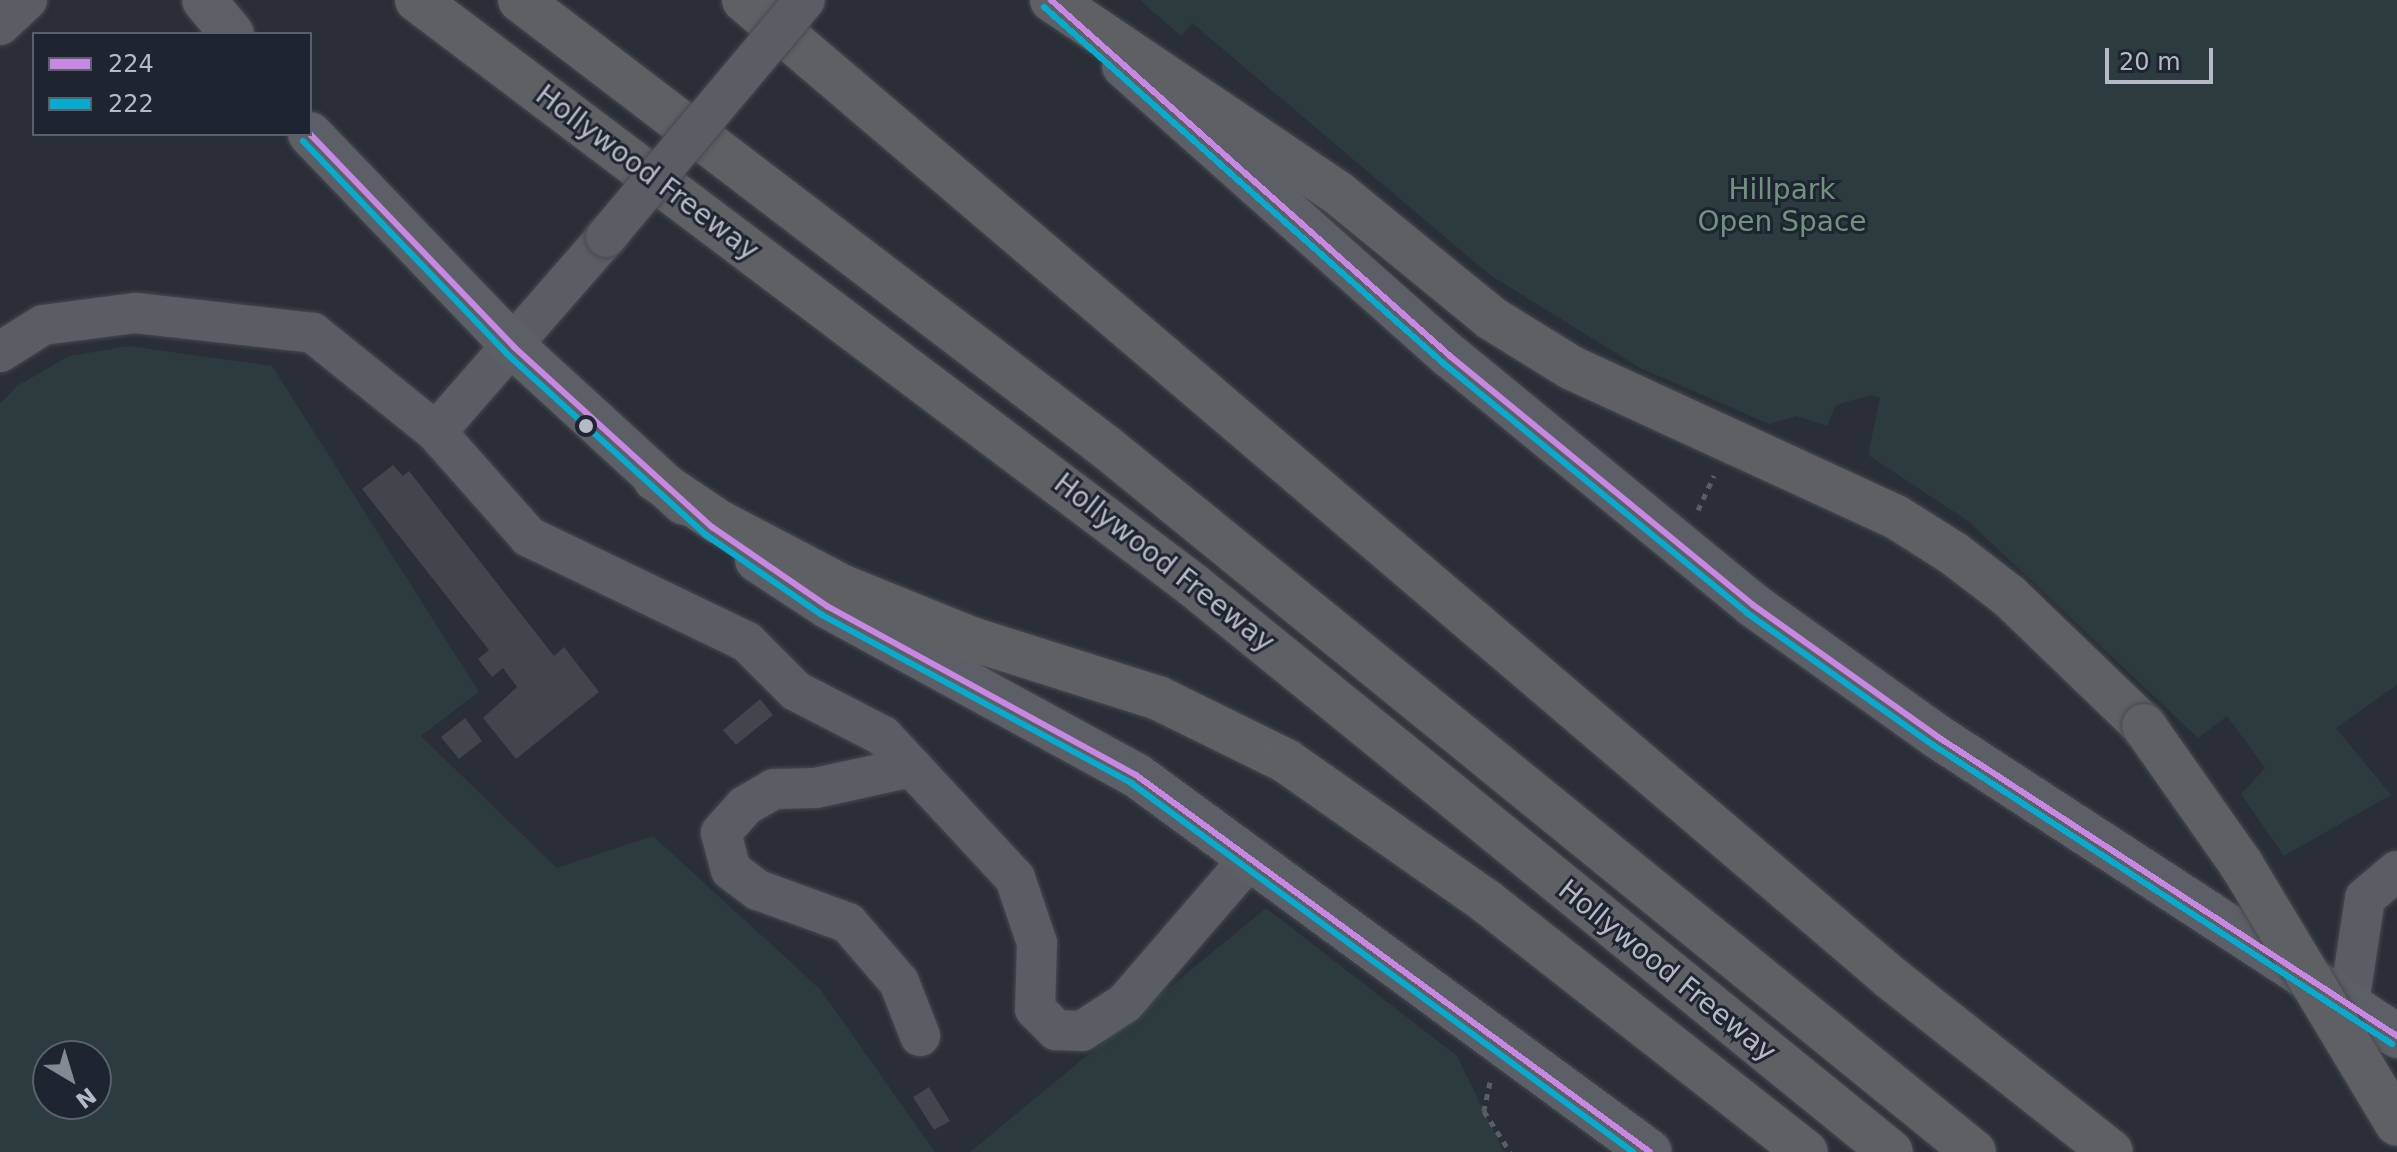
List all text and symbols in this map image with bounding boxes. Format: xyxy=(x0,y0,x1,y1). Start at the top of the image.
legend xyxy=(32,32,312,136)
scale bar xyxy=(2109,32,2217,82)
text: 20 m xyxy=(2119,48,2181,76)
text: 224 xyxy=(108,50,154,78)
street label: Hollywood Freeway xyxy=(529,78,765,268)
text: 222 xyxy=(108,90,154,118)
park label: Hillpark Open Space xyxy=(1697,173,1867,239)
unlabelled marker xyxy=(578,418,594,434)
street label: Hollywood Freeway xyxy=(1047,467,1281,659)
street label: Hollywood Freeway xyxy=(1551,873,1783,1069)
north arrow xyxy=(32,1040,112,1120)
text: N xyxy=(71,1082,101,1113)

